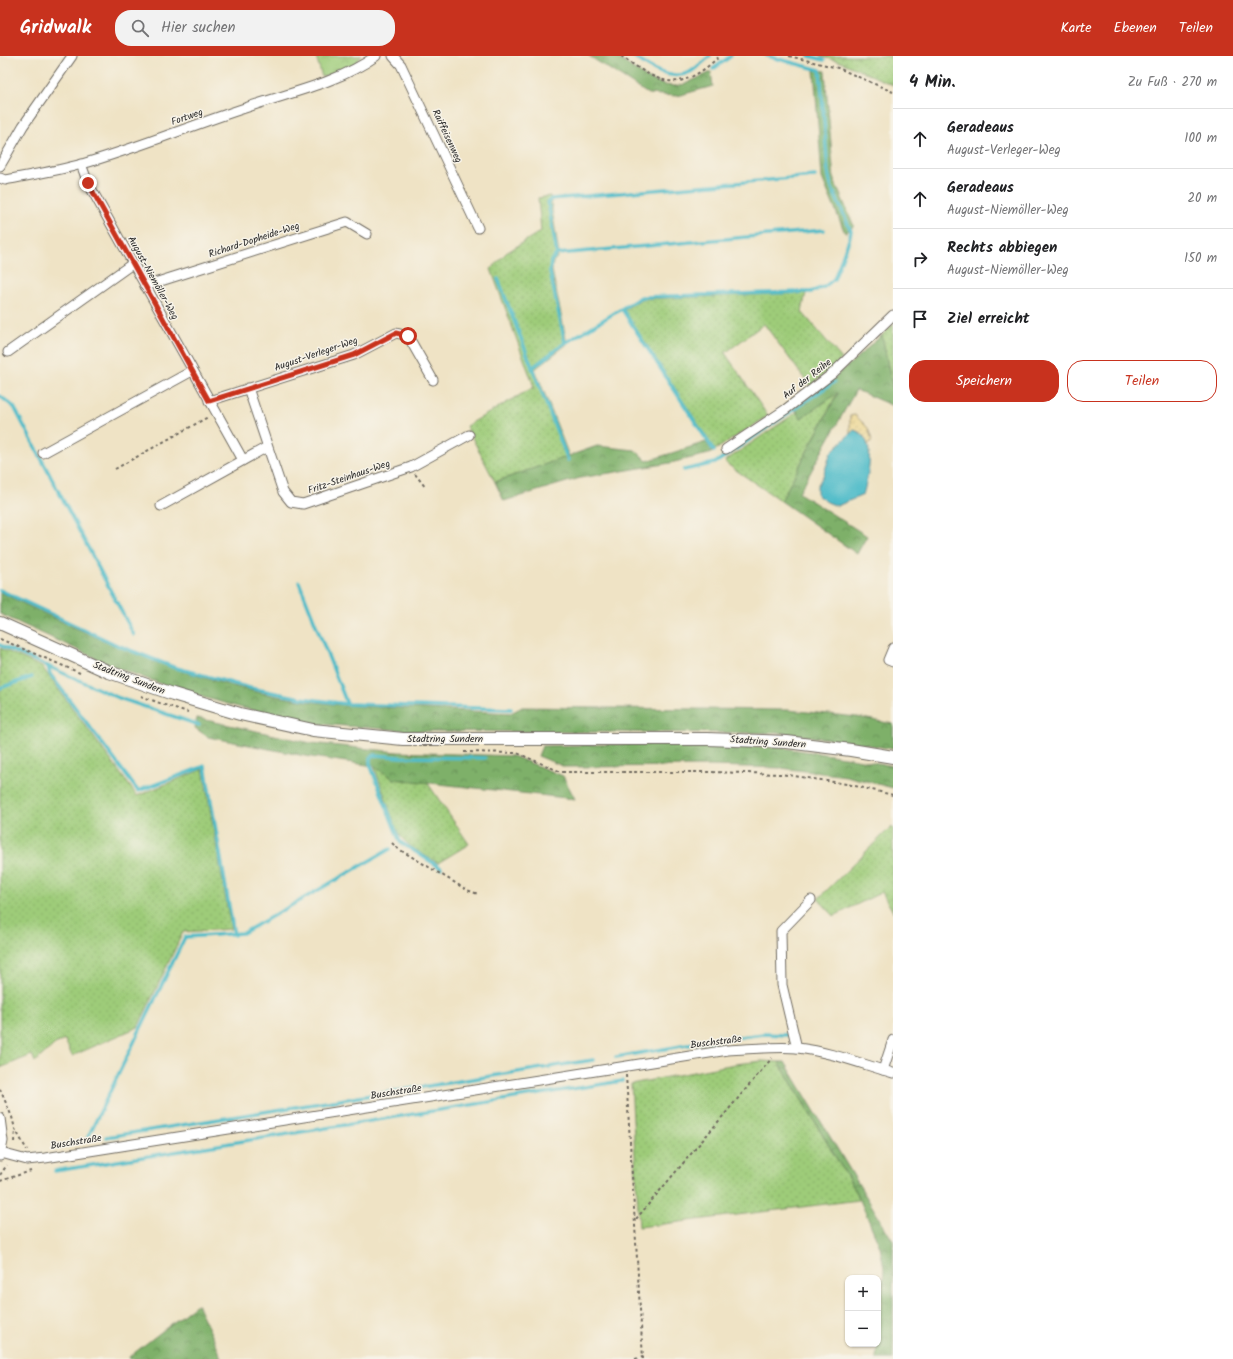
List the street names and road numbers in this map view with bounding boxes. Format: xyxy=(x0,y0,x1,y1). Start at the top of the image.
street label: Fortweg xyxy=(169,104,205,130)
street label: Raiffeisenweg xyxy=(428,107,466,166)
street label: Richard-Dopheide-Weg xyxy=(206,218,302,262)
street label: August-Niemöller-Weg xyxy=(123,233,183,323)
street label: August-Verleger-Weg xyxy=(272,332,360,376)
street label: Auf der Reihe xyxy=(779,355,835,403)
street label: Fritz-Steinhaus-Weg xyxy=(306,455,392,499)
street label: Stadtring Sundern xyxy=(91,657,167,699)
street label: Stadtring Sundern xyxy=(407,731,483,747)
street label: Stadtring Sundern xyxy=(729,731,807,753)
street label: Buschstraße xyxy=(689,1031,743,1053)
street label: Buschstraße xyxy=(369,1080,423,1104)
street label: Buschstraße xyxy=(49,1130,103,1154)

